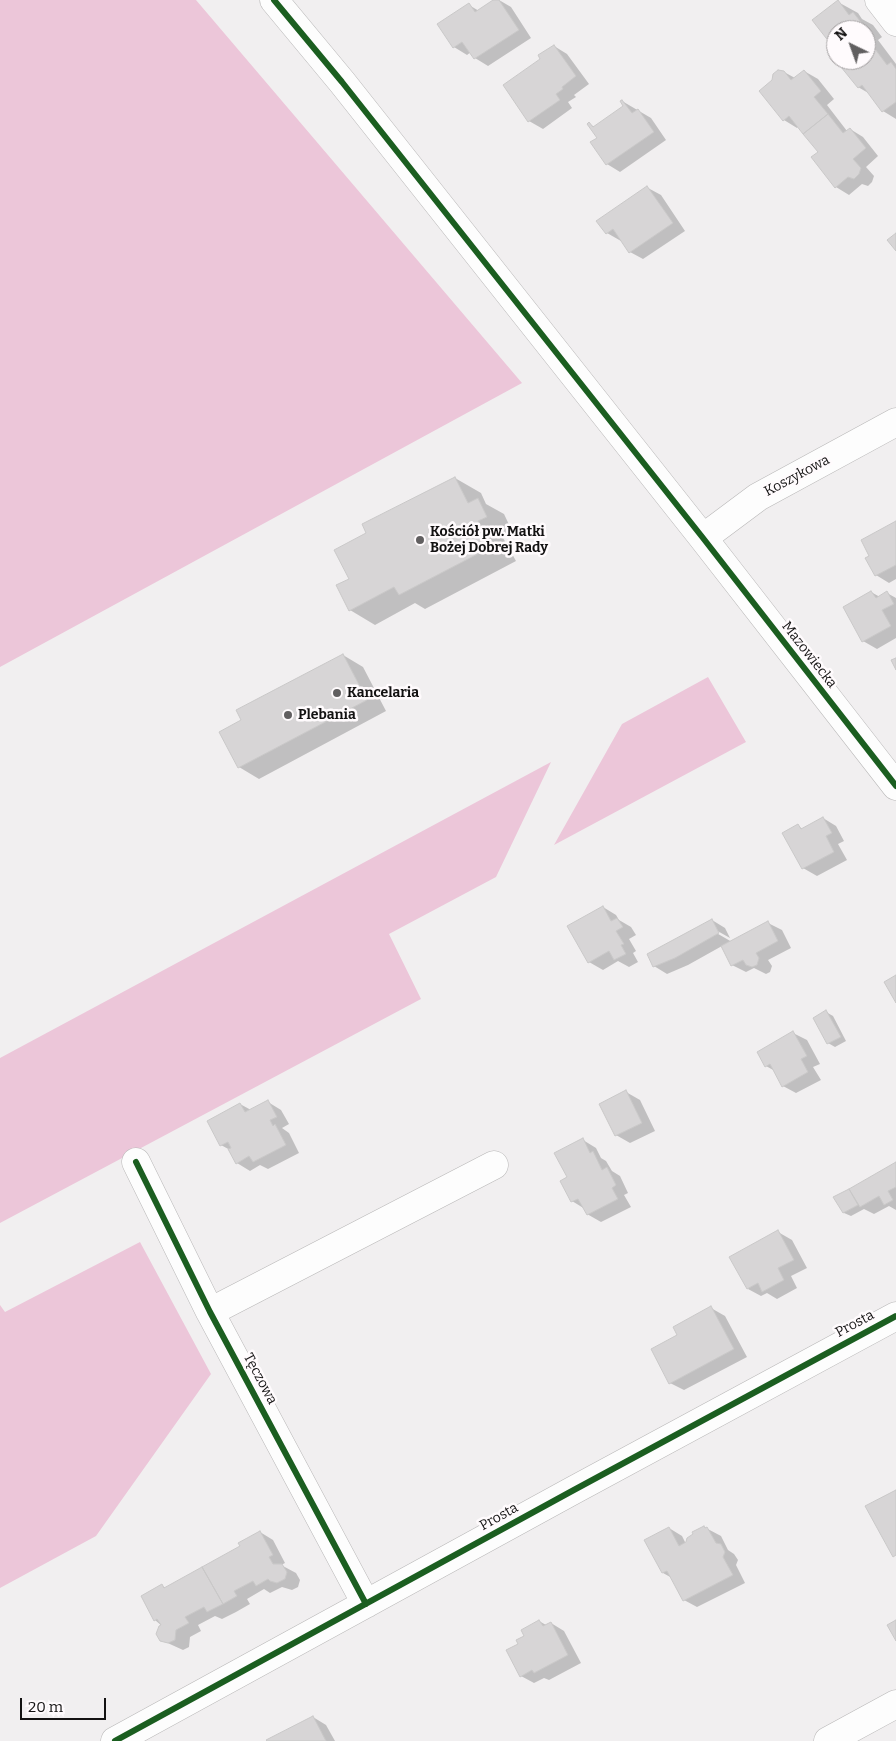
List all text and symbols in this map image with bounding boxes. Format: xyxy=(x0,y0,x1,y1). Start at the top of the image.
north arrow xyxy=(826,20,876,70)
text: N xyxy=(832,24,851,44)
street label: Koszykowa xyxy=(761,452,833,500)
place label: Kościół pw. Matki Bożej Dobrej Rady xyxy=(430,524,548,556)
marker: Kościół pw. Matki Bożej Dobrej Rady xyxy=(414,534,426,546)
street label: Mazowiecka xyxy=(778,619,840,691)
place label: Kancelaria xyxy=(347,685,419,701)
marker: Kancelaria xyxy=(331,687,343,699)
place label: Plebania xyxy=(298,707,356,723)
marker: Plebania xyxy=(282,709,294,721)
street label: Prosta xyxy=(833,1307,877,1341)
street label: Tęczowa xyxy=(240,1351,280,1407)
street label: Prosta xyxy=(477,1500,521,1534)
scale bar xyxy=(22,1688,109,1720)
text: 20 m xyxy=(28,1698,63,1716)

